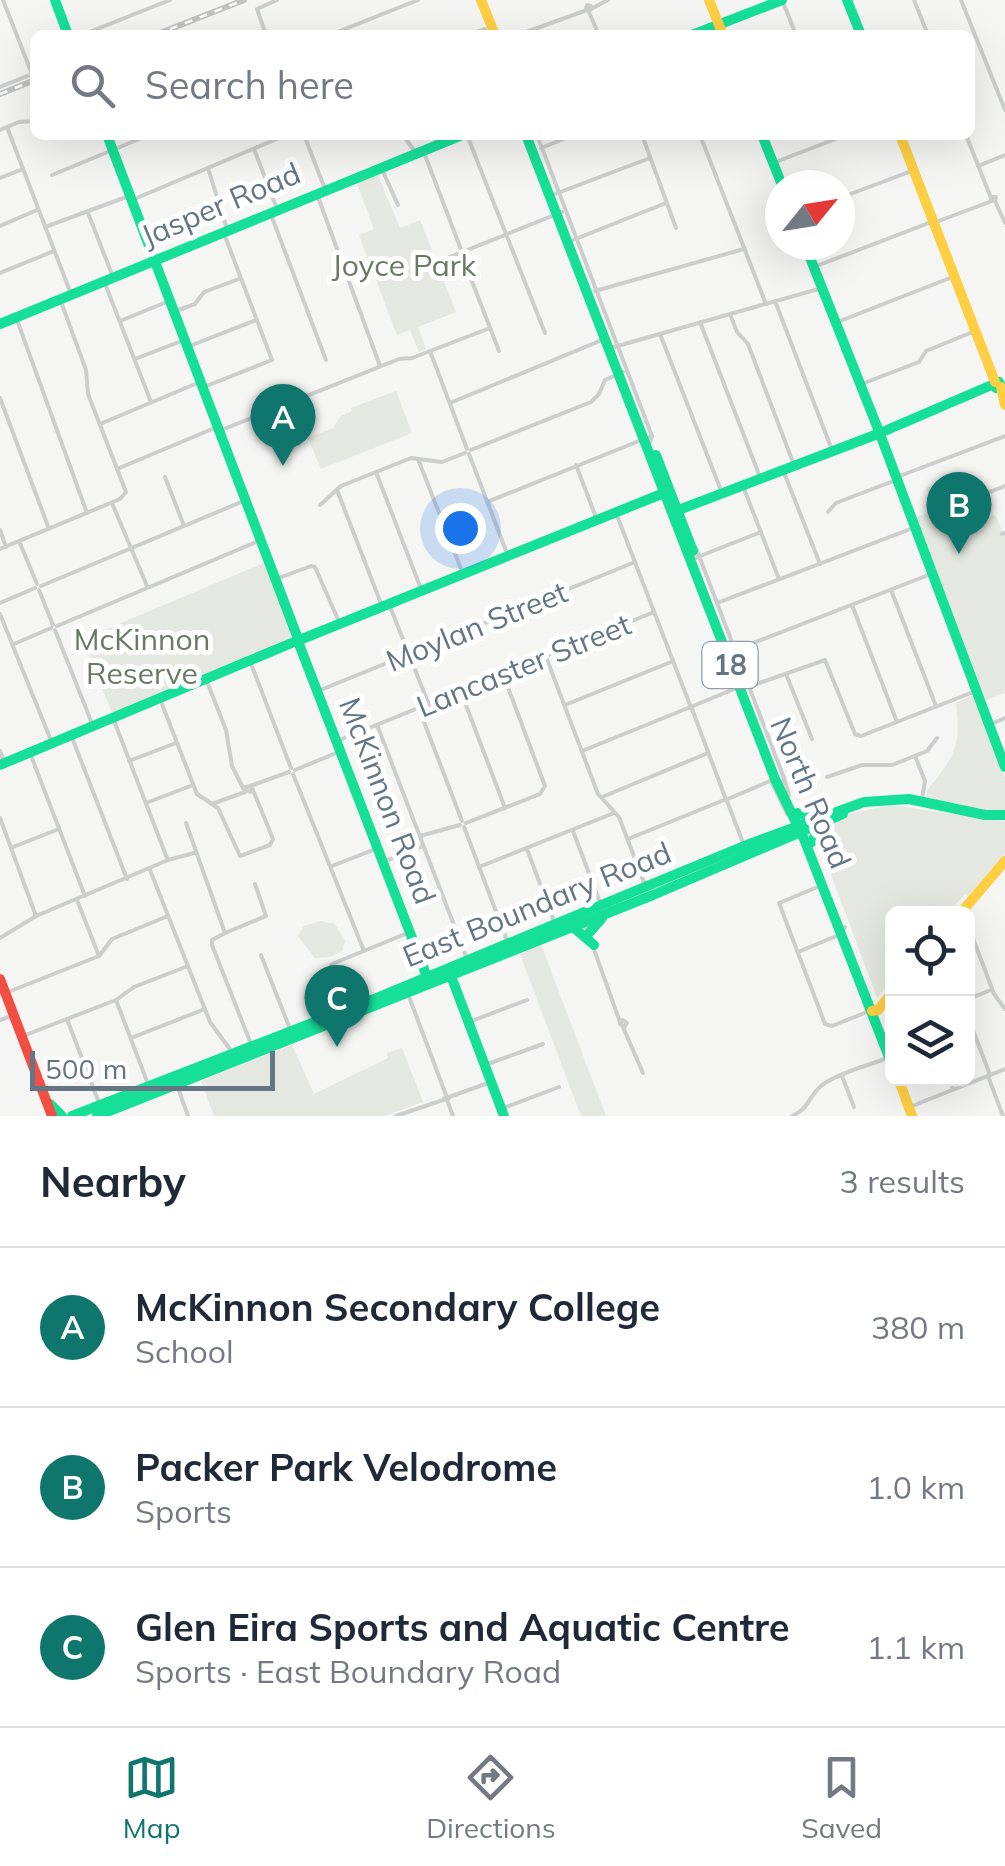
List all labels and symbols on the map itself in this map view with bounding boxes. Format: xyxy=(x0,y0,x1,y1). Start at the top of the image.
street label: Jasper Road xyxy=(135,154,306,255)
north arrow xyxy=(765,170,855,260)
park label: Joyce Park xyxy=(332,246,477,284)
pin: A xyxy=(250,384,316,466)
pin: B xyxy=(926,472,992,554)
your location xyxy=(435,503,486,554)
street label: Moylan Street xyxy=(380,572,573,680)
street label: Lancaster Street xyxy=(411,605,636,725)
park label: McKinnon Reserve xyxy=(74,620,210,692)
road number: 18 xyxy=(702,642,758,688)
street label: McKinnon Road xyxy=(331,692,445,909)
street label: North Road xyxy=(762,711,860,874)
street label: East Boundary Road xyxy=(397,833,676,975)
pin: C xyxy=(304,964,370,1047)
scale bar xyxy=(30,1046,275,1090)

